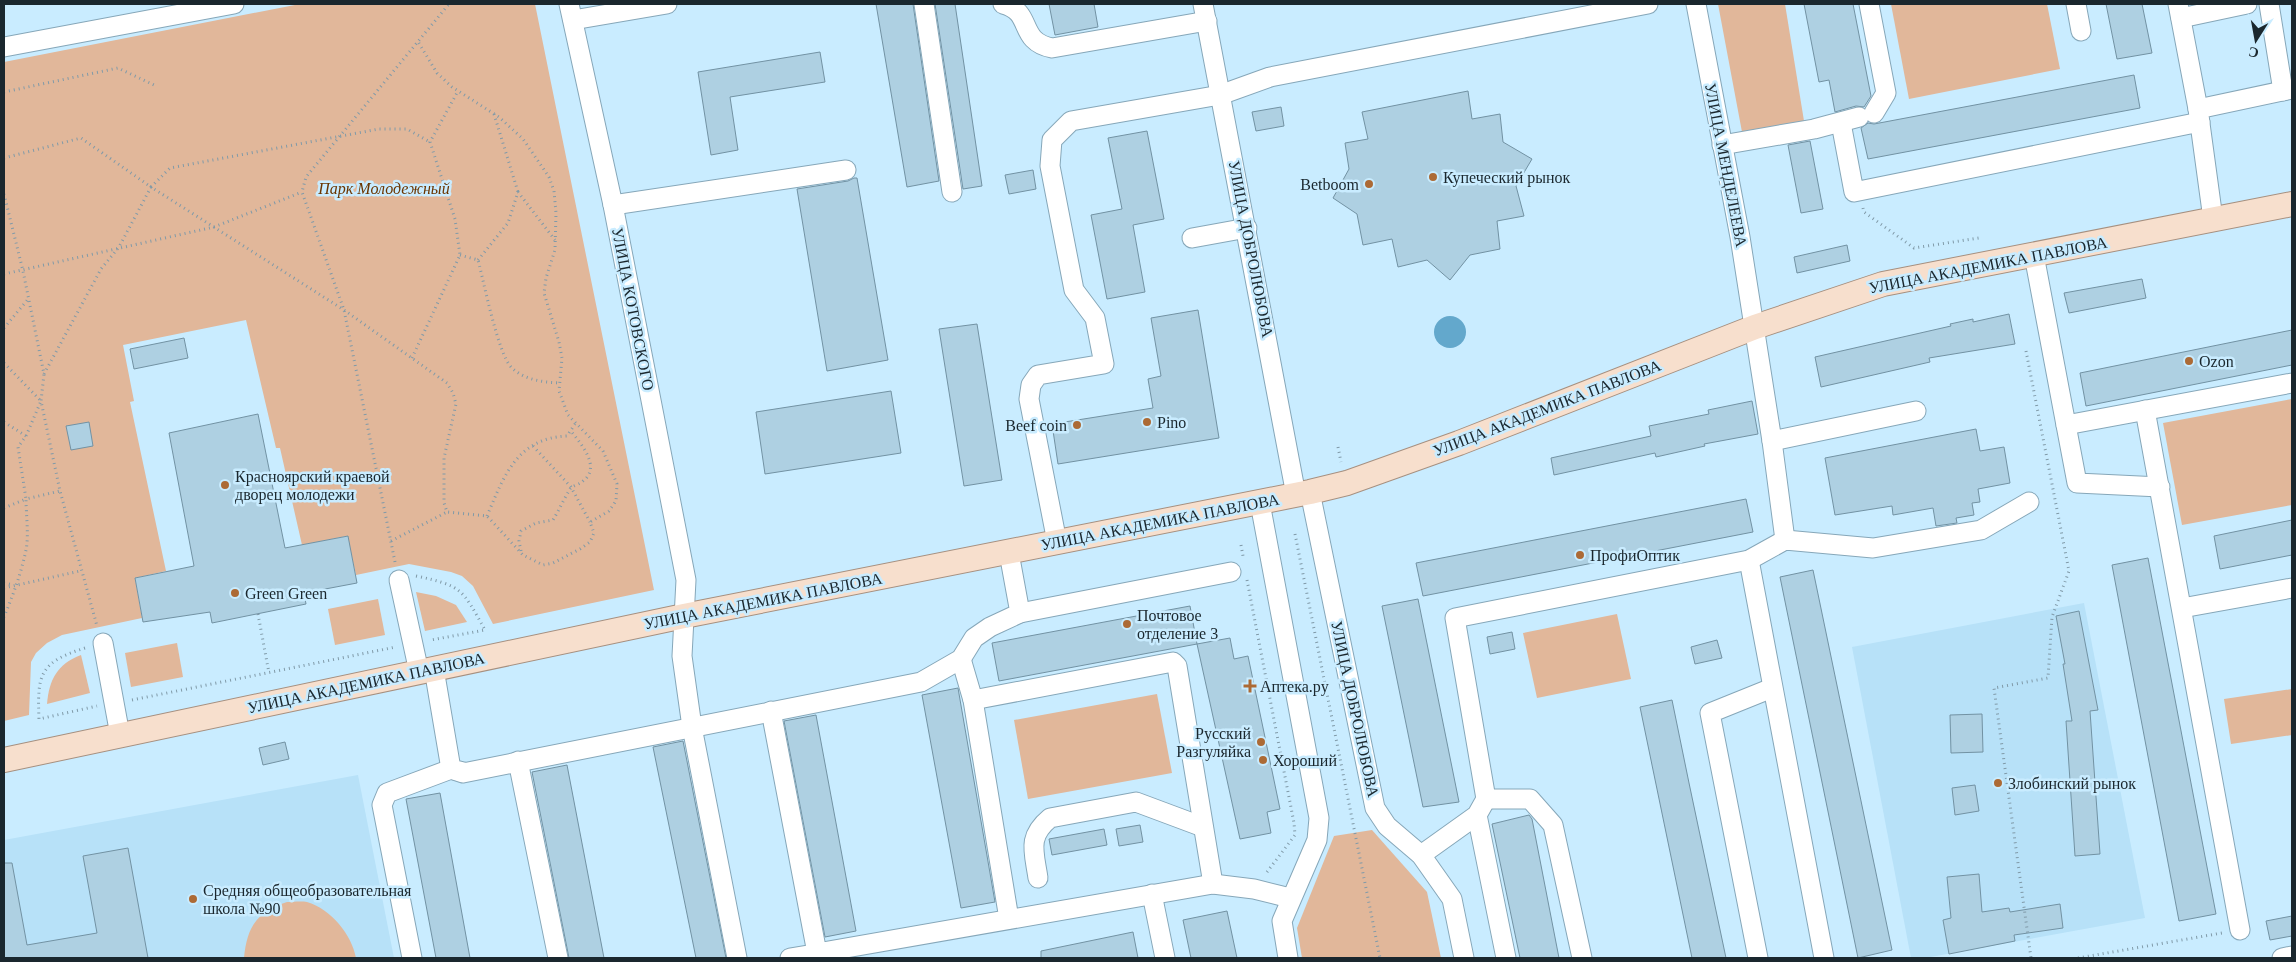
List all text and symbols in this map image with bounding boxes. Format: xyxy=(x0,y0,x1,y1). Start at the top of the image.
north arrow xyxy=(2231,15,2281,65)
text: С xyxy=(2247,44,2260,61)
street label: УЛИЦА МЕНДЕЛЕЕВА xyxy=(1701,82,1750,249)
street label: УЛИЦА ДОБРОЛЮБОВА xyxy=(1225,159,1277,339)
place label: Купеческий рынок xyxy=(1443,169,1571,187)
marker: Купеческий рынок xyxy=(1427,171,1439,183)
place label: Betboom xyxy=(1300,176,1360,193)
marker: Betboom xyxy=(1363,178,1375,190)
park label: Парк Молодежный xyxy=(317,180,450,198)
street label: УЛИЦА КОТОВСКОГО xyxy=(608,226,657,392)
street label: УЛИЦА АКАДЕМИКА ПАВЛОВА xyxy=(1867,233,2109,297)
place label: Ozon xyxy=(2199,353,2234,370)
marker: Ozon xyxy=(2183,355,2195,367)
street label: УЛИЦА АКАДЕМИКА ПАВЛОВА xyxy=(1431,356,1664,460)
place label: Pino xyxy=(1157,414,1186,431)
marker: Pino xyxy=(1141,416,1153,428)
place label: Beef coin xyxy=(1005,417,1067,434)
marker: Beef coin xyxy=(1071,419,1083,431)
place label: Красноярский краевой дворец молодежи xyxy=(235,468,390,504)
marker: Красноярский краевой дворец молодежи xyxy=(219,479,231,491)
street label: УЛИЦА АКАДЕМИКА ПАВЛОВА xyxy=(1039,490,1281,554)
place label: ПрофиОптик xyxy=(1590,547,1680,565)
marker: ПрофиОптик xyxy=(1574,549,1586,561)
street label: УЛИЦА АКАДЕМИКА ПАВЛОВА xyxy=(642,569,884,633)
place label: Green Green xyxy=(245,585,327,602)
marker: Green Green xyxy=(229,587,241,599)
place label: Почтовое отделение 3 xyxy=(1137,607,1218,643)
marker: Почтовое отделение 3 xyxy=(1121,618,1133,630)
street label: УЛИЦА ДОБРОЛЮБОВА xyxy=(1327,619,1382,799)
street label: УЛИЦА АКАДЕМИКА ПАВЛОВА xyxy=(246,649,487,717)
place label: Аптека.ру xyxy=(1260,678,1329,696)
marker: Аптека.ру xyxy=(1244,680,1256,692)
place label: Русский Разгуляйка xyxy=(1176,725,1251,761)
marker: Русский Разгуляйка xyxy=(1255,736,1267,748)
place label: Хороший xyxy=(1273,752,1337,770)
marker: Хороший xyxy=(1257,754,1269,766)
place label: Злобинский рынок xyxy=(2008,775,2136,793)
marker: Злобинский рынок xyxy=(1992,777,2004,789)
place label: Средняя общеобразовательная школа №90 xyxy=(203,882,412,917)
marker: Средняя общеобразовательная школа №90 xyxy=(187,893,199,905)

